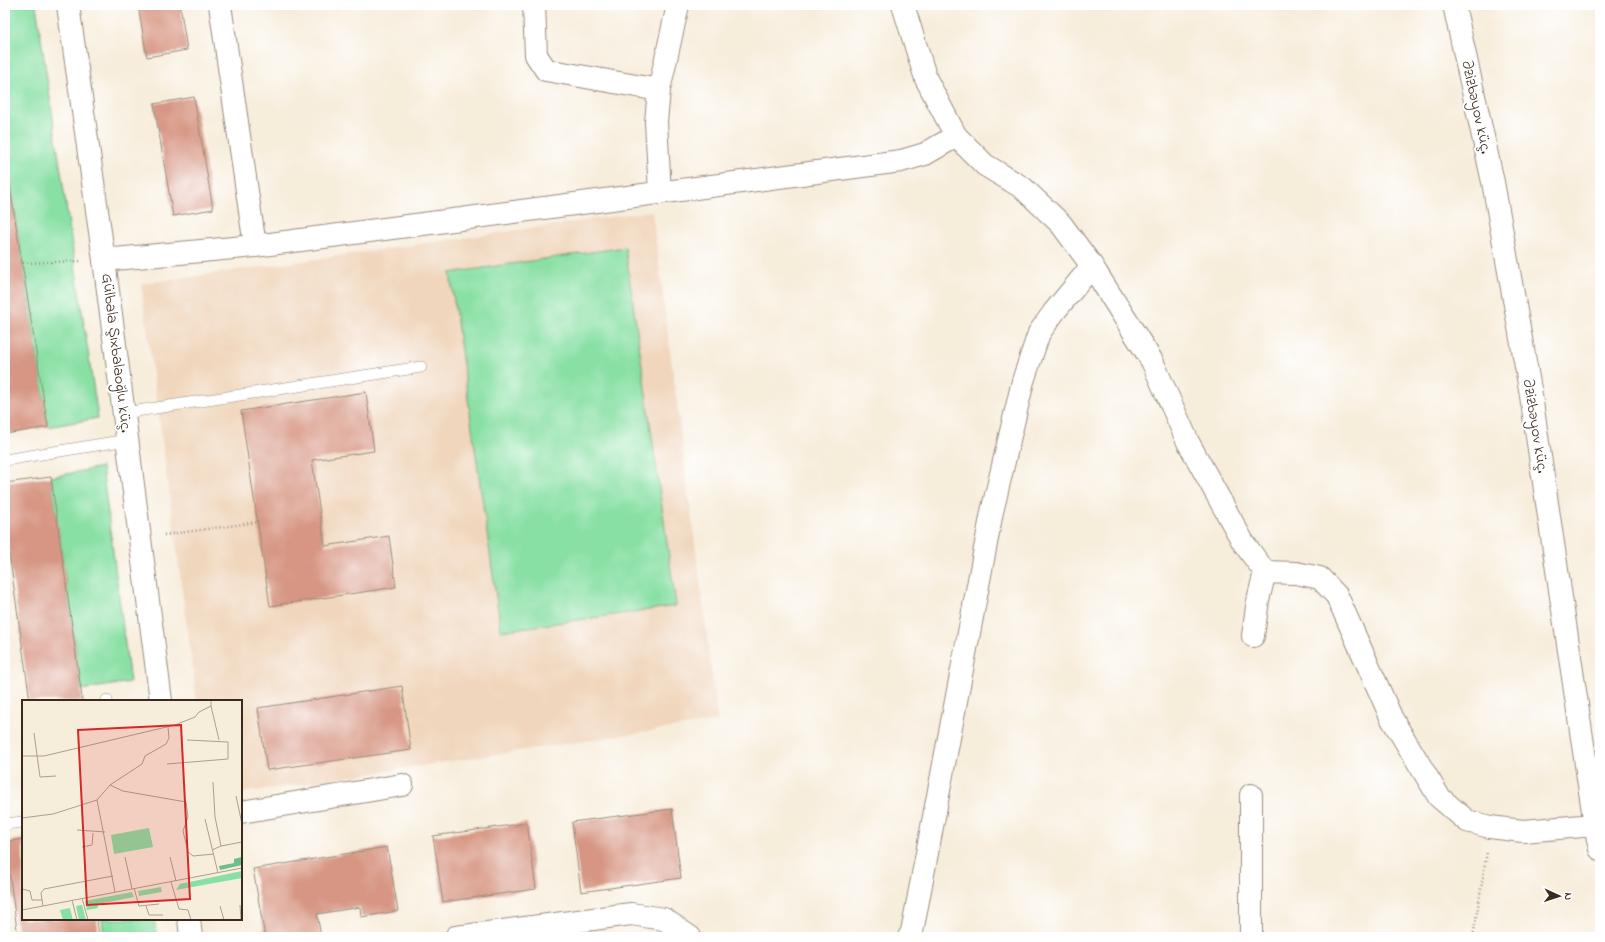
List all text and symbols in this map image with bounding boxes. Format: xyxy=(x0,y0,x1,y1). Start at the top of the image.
street label: Əzizbəyov küç. xyxy=(1454,58,1498,156)
street label: Gülbala Şıxbalaoğlu küç. xyxy=(94,272,138,434)
street label: Əzizbəyov küç. xyxy=(1516,377,1554,475)
inset map xyxy=(22,700,242,920)
north arrow xyxy=(1539,876,1579,916)
text: N xyxy=(1560,892,1576,901)

